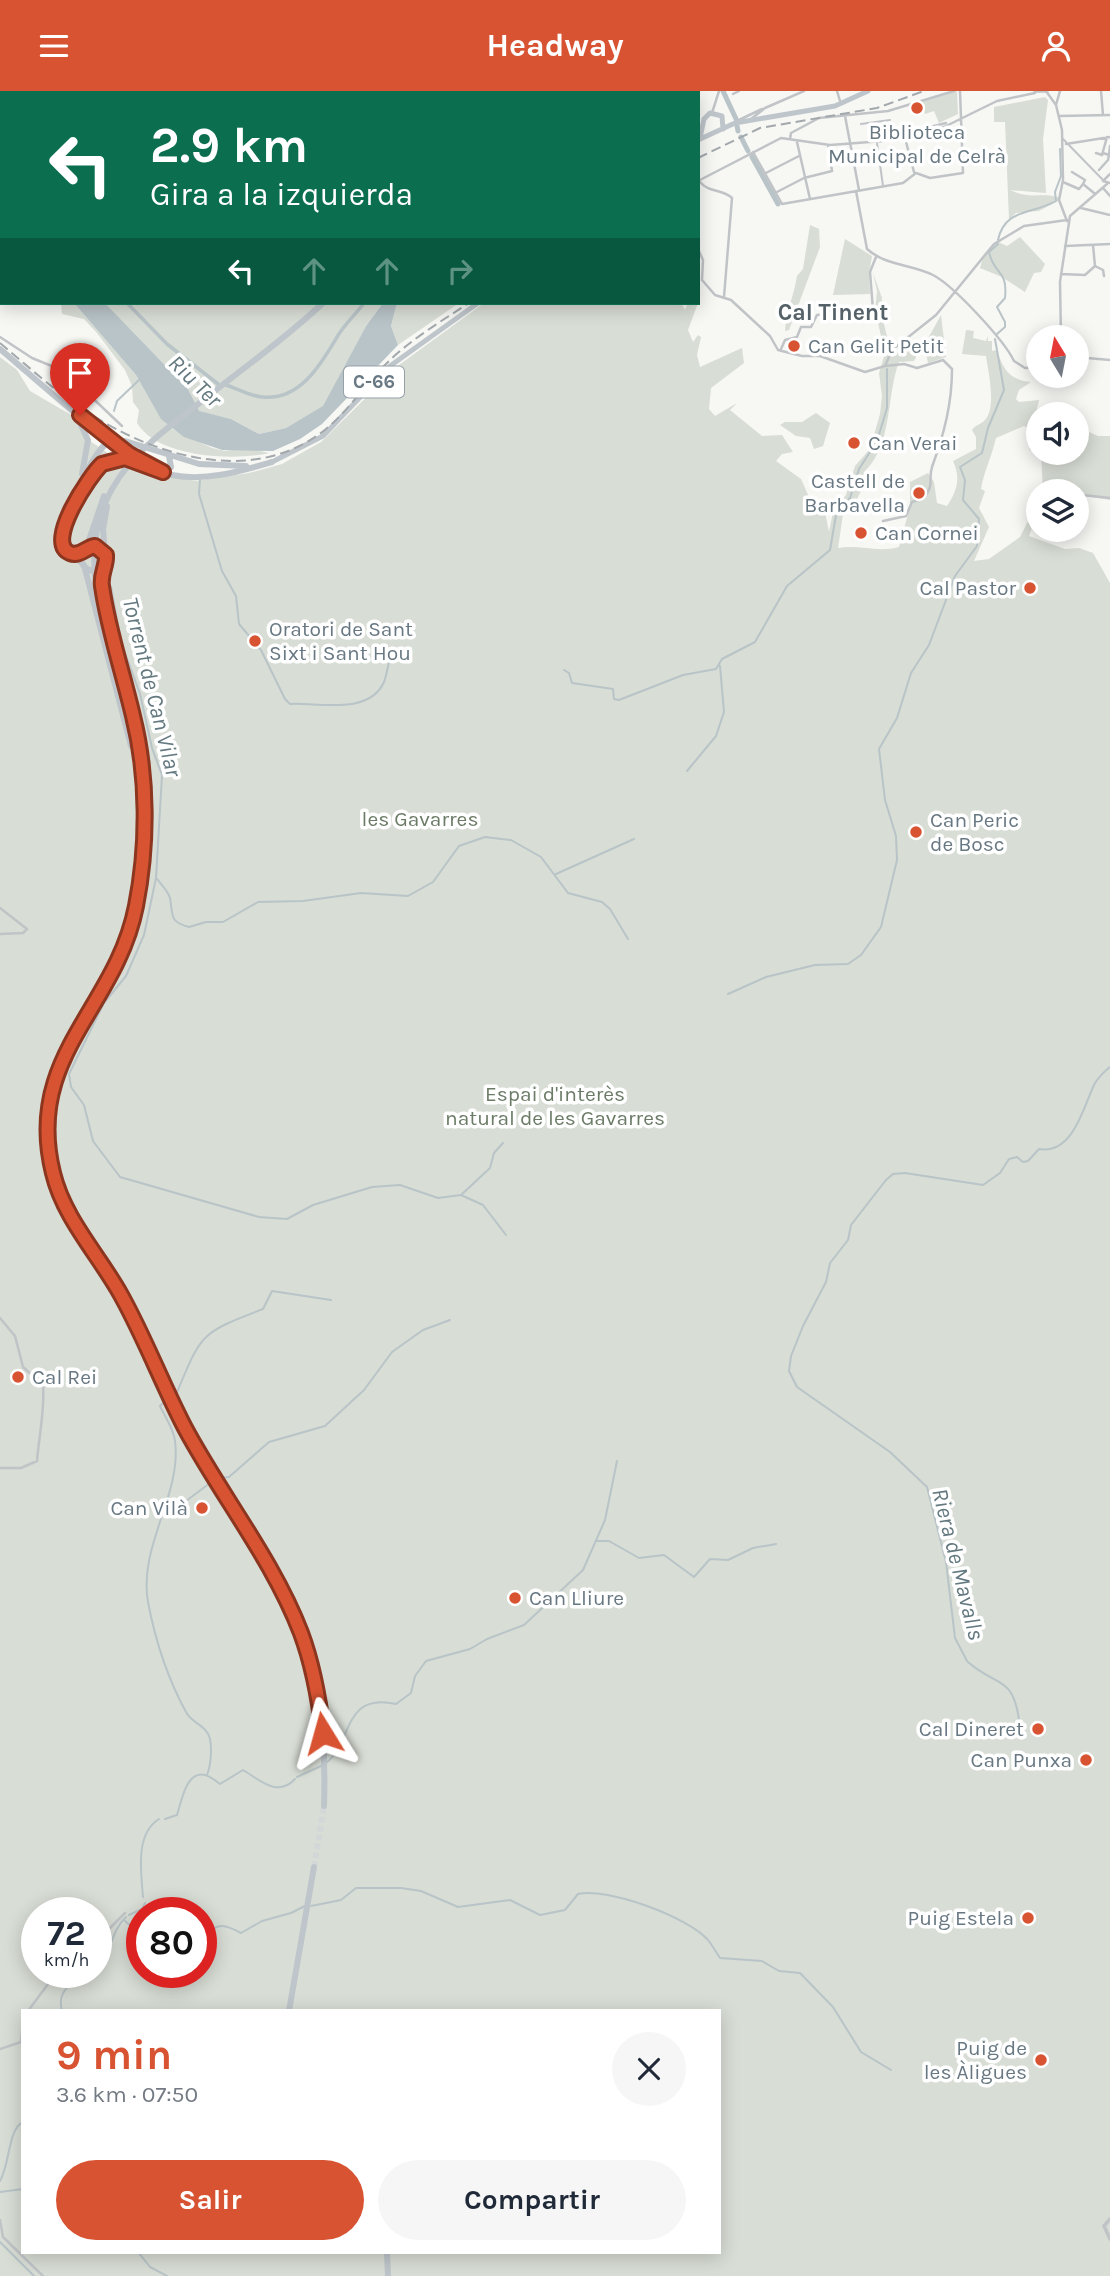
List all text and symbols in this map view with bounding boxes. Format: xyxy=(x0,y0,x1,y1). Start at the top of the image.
icon: menu xyxy=(35,27,73,65)
text: Headway xyxy=(487,27,624,64)
icon: person xyxy=(1037,27,1075,65)
marker: Biblioteca Municipal de Celrà xyxy=(909,100,925,116)
text: 2.9 km xyxy=(150,117,308,174)
icon: left xyxy=(35,119,126,210)
place label: Biblioteca Municipal de Celrà xyxy=(828,120,1006,168)
text: Gira a la izquierda xyxy=(150,176,413,213)
icon: left xyxy=(222,252,260,290)
icon: ahead xyxy=(295,252,333,290)
icon: ahead xyxy=(368,252,406,290)
icon: right xyxy=(441,252,479,290)
district label: Cal Tinent xyxy=(778,299,888,326)
north arrow xyxy=(1026,325,1088,389)
map controls xyxy=(1026,325,1089,542)
place label: Can Gelit Petit xyxy=(808,334,944,358)
marker: Can Gelit Petit xyxy=(786,338,802,354)
pin xyxy=(50,343,110,415)
water label: Riu Ter xyxy=(163,349,228,414)
icon: arrive xyxy=(61,354,99,392)
road number: C-66 xyxy=(344,367,404,397)
button: sound xyxy=(1026,402,1089,465)
place label: Can Verai xyxy=(868,431,957,455)
marker: Can Verai xyxy=(846,435,862,451)
place label: Castell de Barbavella xyxy=(804,469,905,517)
button: layers xyxy=(1026,479,1089,542)
marker: Castell de Barbavella xyxy=(911,485,927,501)
place label: Can Cornei xyxy=(875,521,979,545)
marker: Can Cornei xyxy=(853,525,869,541)
place label: Cal Pastor xyxy=(920,576,1016,600)
marker: Cal Pastor xyxy=(1022,580,1038,596)
water label: Torrent de Can Vilar xyxy=(117,594,188,781)
place label: Oratori de Sant Sixt i Sant Hou xyxy=(269,617,413,665)
marker: Oratori de Sant Sixt i Sant Hou xyxy=(247,633,263,649)
park label: les Gavarres xyxy=(362,807,478,831)
place label: Can Peric de Bosc xyxy=(930,808,1019,856)
marker: Can Peric de Bosc xyxy=(908,824,924,840)
park label: Espai d'interès natural de les Gavarres xyxy=(445,1082,665,1130)
place label: Cal Rei xyxy=(32,1365,97,1389)
marker: Cal Rei xyxy=(10,1369,26,1385)
water label: Riera de Mavalls xyxy=(926,1485,990,1643)
place label: Can Vilà xyxy=(110,1496,188,1520)
marker: Can Vilà xyxy=(194,1500,210,1516)
place label: Can Lliure xyxy=(529,1586,624,1610)
marker: Can Lliure xyxy=(507,1590,523,1606)
position arrow xyxy=(286,1696,360,1770)
place label: Cal Dineret xyxy=(919,1717,1024,1741)
marker: Cal Dineret xyxy=(1030,1721,1046,1737)
place label: Can Punxa xyxy=(971,1748,1072,1772)
marker: Can Punxa xyxy=(1078,1752,1094,1768)
speed limit sign: 80 xyxy=(126,1897,217,1988)
place label: Puig Estela xyxy=(908,1906,1014,1930)
marker: Puig Estela xyxy=(1020,1910,1036,1926)
text: 72 xyxy=(47,1913,86,1954)
text: km/h xyxy=(44,1949,89,1971)
text: 9 min xyxy=(56,2030,172,2080)
button: close xyxy=(612,2032,686,2106)
place label: Puig de les Àligues xyxy=(924,2036,1027,2084)
marker: Puig de les Àligues xyxy=(1033,2052,1049,2068)
text: 3.6 km · 07:50 xyxy=(56,2081,198,2108)
button: Salir xyxy=(56,2160,364,2240)
button: Compartir xyxy=(378,2160,686,2240)

